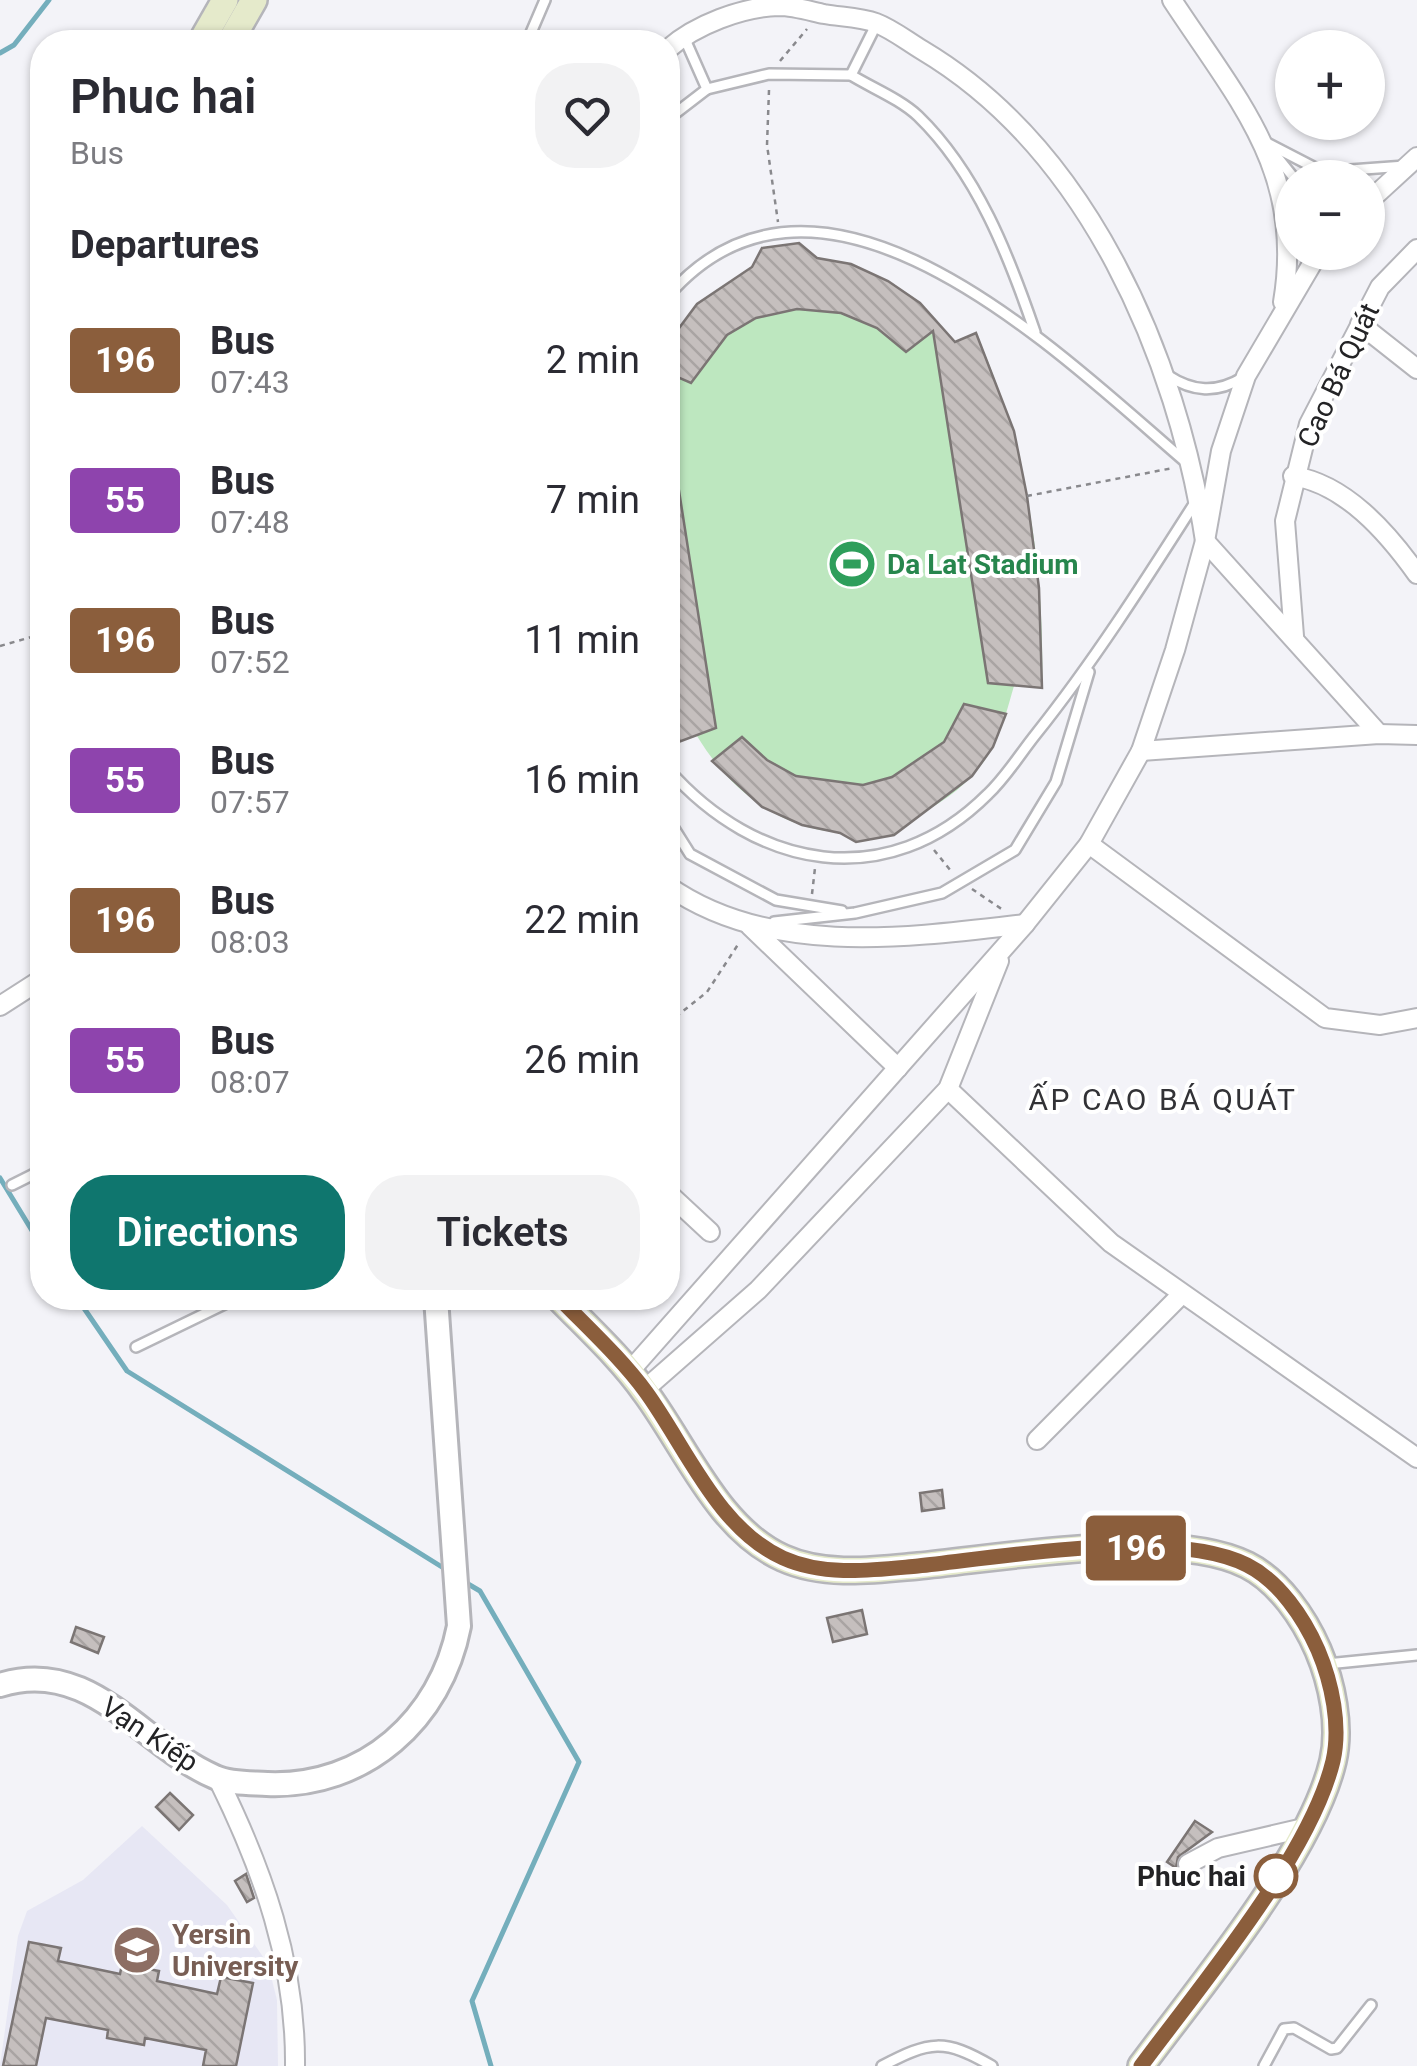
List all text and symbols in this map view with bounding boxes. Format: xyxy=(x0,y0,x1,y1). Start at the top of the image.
map controls xyxy=(1275,30,1385,270)
button: + xyxy=(1275,30,1385,140)
button: heart xyxy=(535,63,640,168)
text: Phuc hai xyxy=(70,68,256,125)
text: Bus xyxy=(70,134,124,172)
button: − xyxy=(1275,160,1385,270)
text: Departures xyxy=(70,223,260,267)
street label: Cao Bá Quát xyxy=(1291,298,1386,452)
text: Bus xyxy=(210,319,275,363)
text: 2 min xyxy=(546,338,640,382)
text: 196 xyxy=(95,340,155,381)
text: 07:43 xyxy=(210,363,290,401)
text: Bus xyxy=(210,459,275,503)
text: 7 min xyxy=(546,478,640,522)
text: 55 xyxy=(105,480,145,521)
text: 07:48 xyxy=(210,503,290,541)
sports icon: Da Lat Stadium xyxy=(826,538,878,590)
place label: Da Lat Stadium xyxy=(887,548,1079,581)
text: Bus xyxy=(210,599,275,643)
text: 11 min xyxy=(524,618,640,662)
text: 196 xyxy=(95,620,155,661)
text: 07:52 xyxy=(210,643,290,681)
text: Bus xyxy=(210,739,275,783)
text: 16 min xyxy=(524,758,640,802)
text: 55 xyxy=(105,760,145,801)
text: 07:57 xyxy=(210,783,290,821)
text: Bus xyxy=(210,879,275,923)
text: 22 min xyxy=(524,898,640,942)
text: 196 xyxy=(95,900,155,941)
text: 08:03 xyxy=(210,923,290,961)
text: Bus xyxy=(210,1019,275,1063)
text: 26 min xyxy=(524,1038,640,1082)
text: 55 xyxy=(105,1040,145,1081)
text: 08:07 xyxy=(210,1063,290,1101)
district label: ẤP CAO BÁ QUÁT xyxy=(1028,1081,1298,1117)
button: Directions xyxy=(70,1175,345,1290)
button: Tickets xyxy=(365,1175,640,1290)
line badge: 196 xyxy=(1078,1516,1194,1580)
text: 196 xyxy=(1106,1528,1166,1569)
street label: Vạn Kiếp xyxy=(95,1690,204,1779)
marker: Phuc hai xyxy=(1255,1855,1297,1897)
place label: Phuc hai xyxy=(1137,1860,1246,1893)
place label: Yersin University xyxy=(172,1918,299,1983)
school or university icon: Yersin University xyxy=(111,1924,163,1976)

